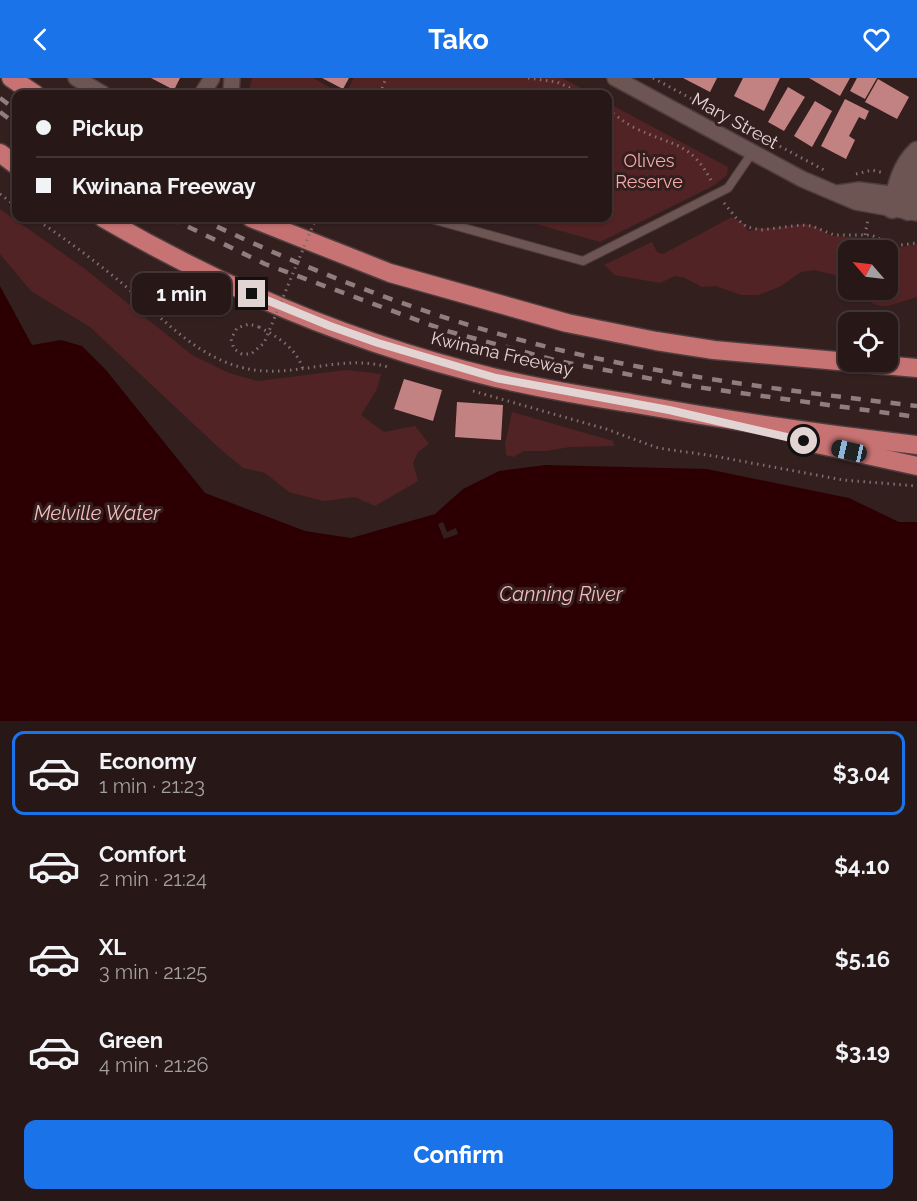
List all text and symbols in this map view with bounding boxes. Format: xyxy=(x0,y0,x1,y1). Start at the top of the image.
icon: back xyxy=(24,23,57,56)
icon: heart xyxy=(860,23,893,56)
text: Tako xyxy=(428,24,489,55)
street label: Mary Street xyxy=(688,88,782,153)
text: Pickup xyxy=(72,115,144,141)
park label: Olives Reserve xyxy=(615,150,683,192)
text: Kwinana Freeway xyxy=(72,173,256,199)
north arrow xyxy=(838,240,898,300)
map controls xyxy=(838,240,898,372)
callout: 1 min xyxy=(132,273,231,315)
route end xyxy=(238,280,265,307)
text: 1 min xyxy=(156,282,207,306)
button: locate xyxy=(838,312,898,372)
street label: Kwinana Freeway xyxy=(429,327,575,380)
route start xyxy=(790,427,817,454)
car xyxy=(829,438,869,464)
water label: Melville Water xyxy=(34,501,161,525)
water label: Canning River xyxy=(499,582,624,606)
icon: car xyxy=(27,746,81,800)
text: Economy xyxy=(99,748,197,774)
text: $3.04 xyxy=(833,760,890,786)
text: 1 min · 21:23 xyxy=(99,774,205,798)
icon: car xyxy=(27,839,81,893)
text: Comfort xyxy=(99,841,186,867)
text: $4.10 xyxy=(834,853,890,879)
text: 2 min · 21:24 xyxy=(99,867,207,891)
icon: car xyxy=(27,932,81,986)
text: XL xyxy=(99,934,126,960)
text: $5.16 xyxy=(835,946,890,972)
text: 3 min · 21:25 xyxy=(99,960,207,984)
icon: car xyxy=(27,1025,81,1079)
text: Green xyxy=(99,1027,163,1053)
text: $3.19 xyxy=(835,1039,890,1065)
text: 4 min · 21:26 xyxy=(99,1053,209,1077)
button: Confirm xyxy=(24,1120,893,1189)

